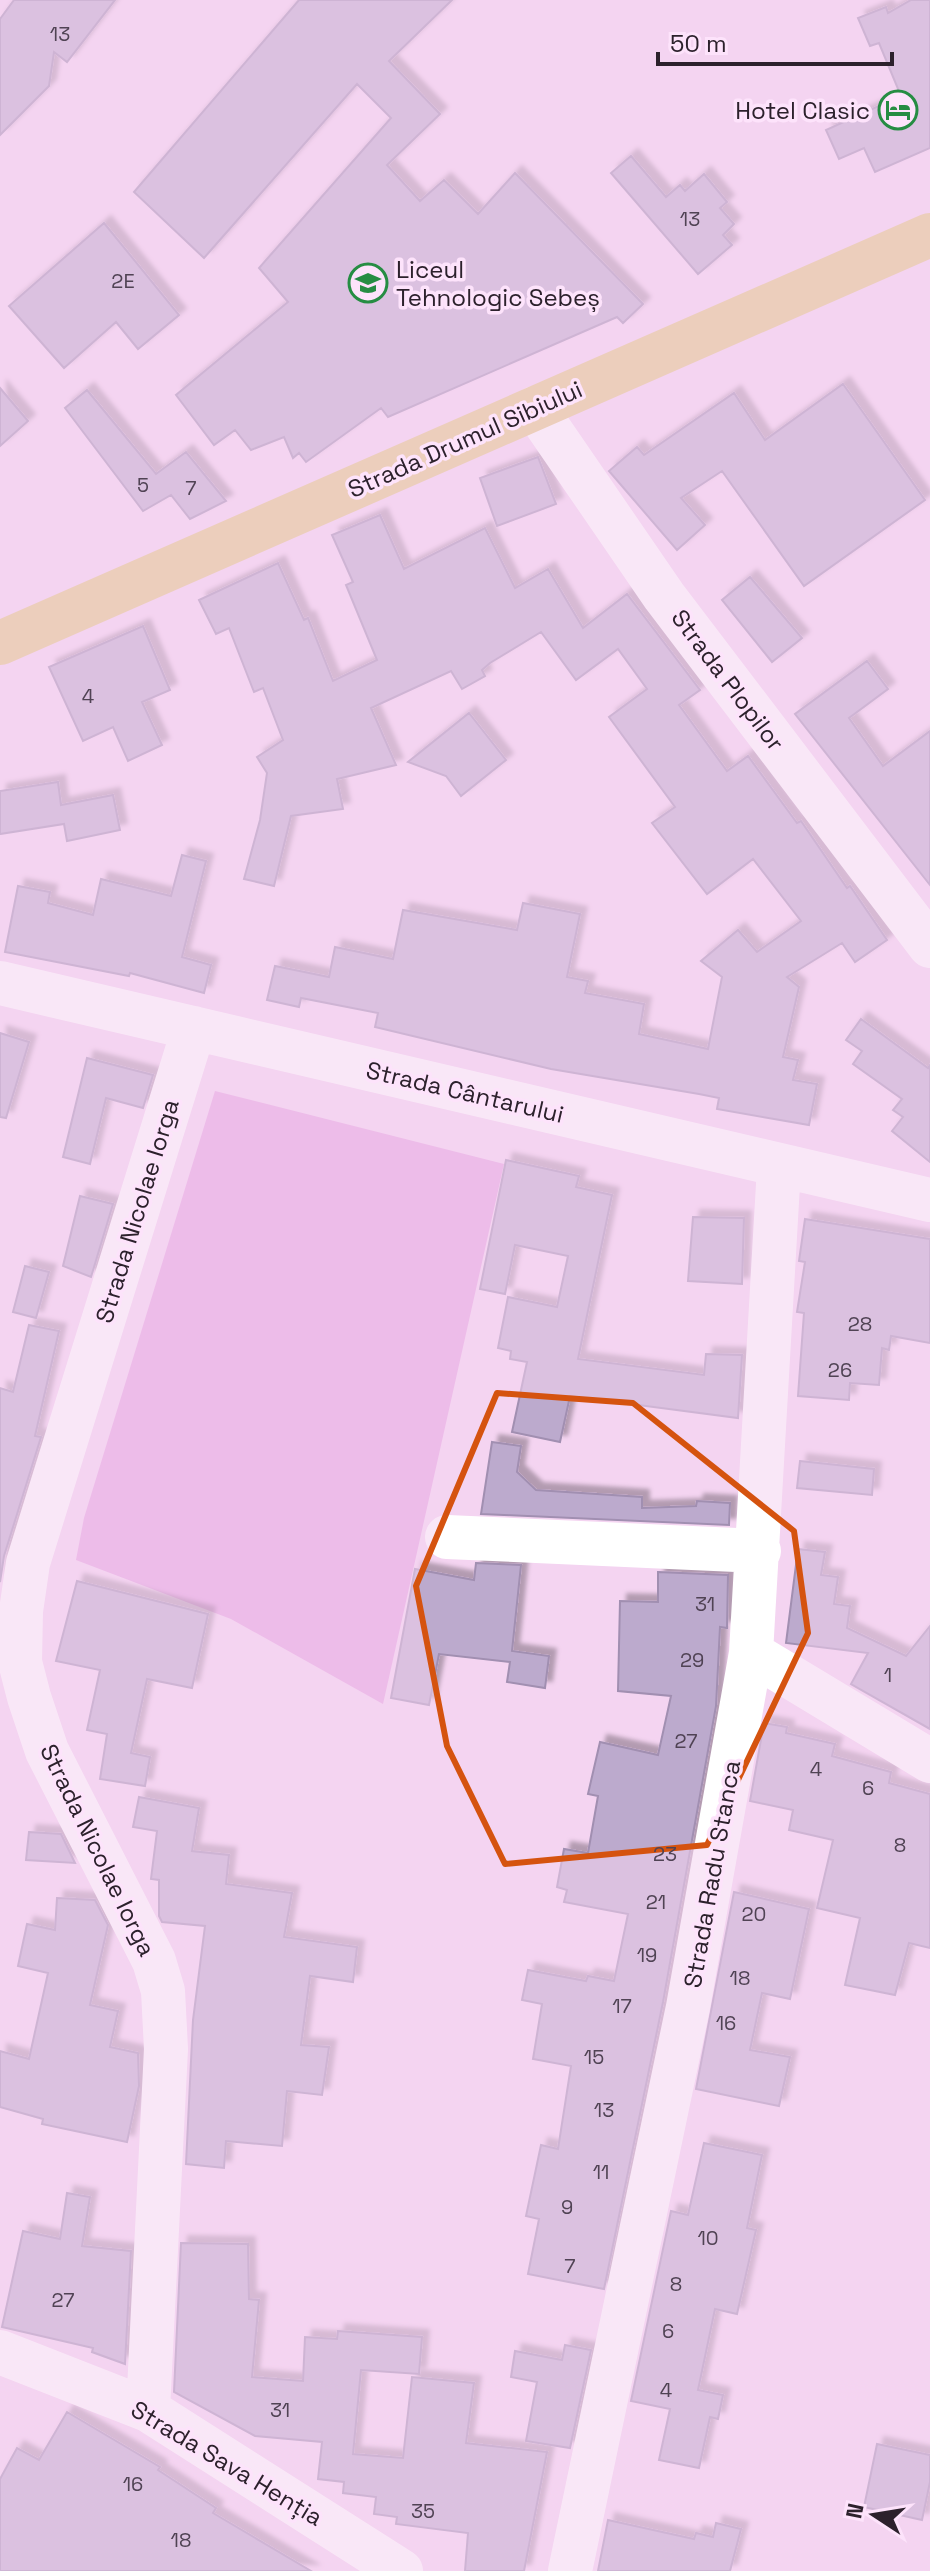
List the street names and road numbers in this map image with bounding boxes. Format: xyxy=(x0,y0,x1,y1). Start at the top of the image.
street label: Strada Drumul Sibiului xyxy=(343,373,587,505)
street label: Strada Plopilor xyxy=(665,603,791,757)
street label: Strada Cântarului xyxy=(363,1054,567,1130)
street label: Strada Nicolae Iorga xyxy=(88,1095,186,1327)
street label: Strada Nicolae Iorga xyxy=(33,1739,163,1961)
street label: Strada Radu Stanca xyxy=(677,1758,747,1990)
street label: Strada Sava Henția xyxy=(125,2393,329,2533)

